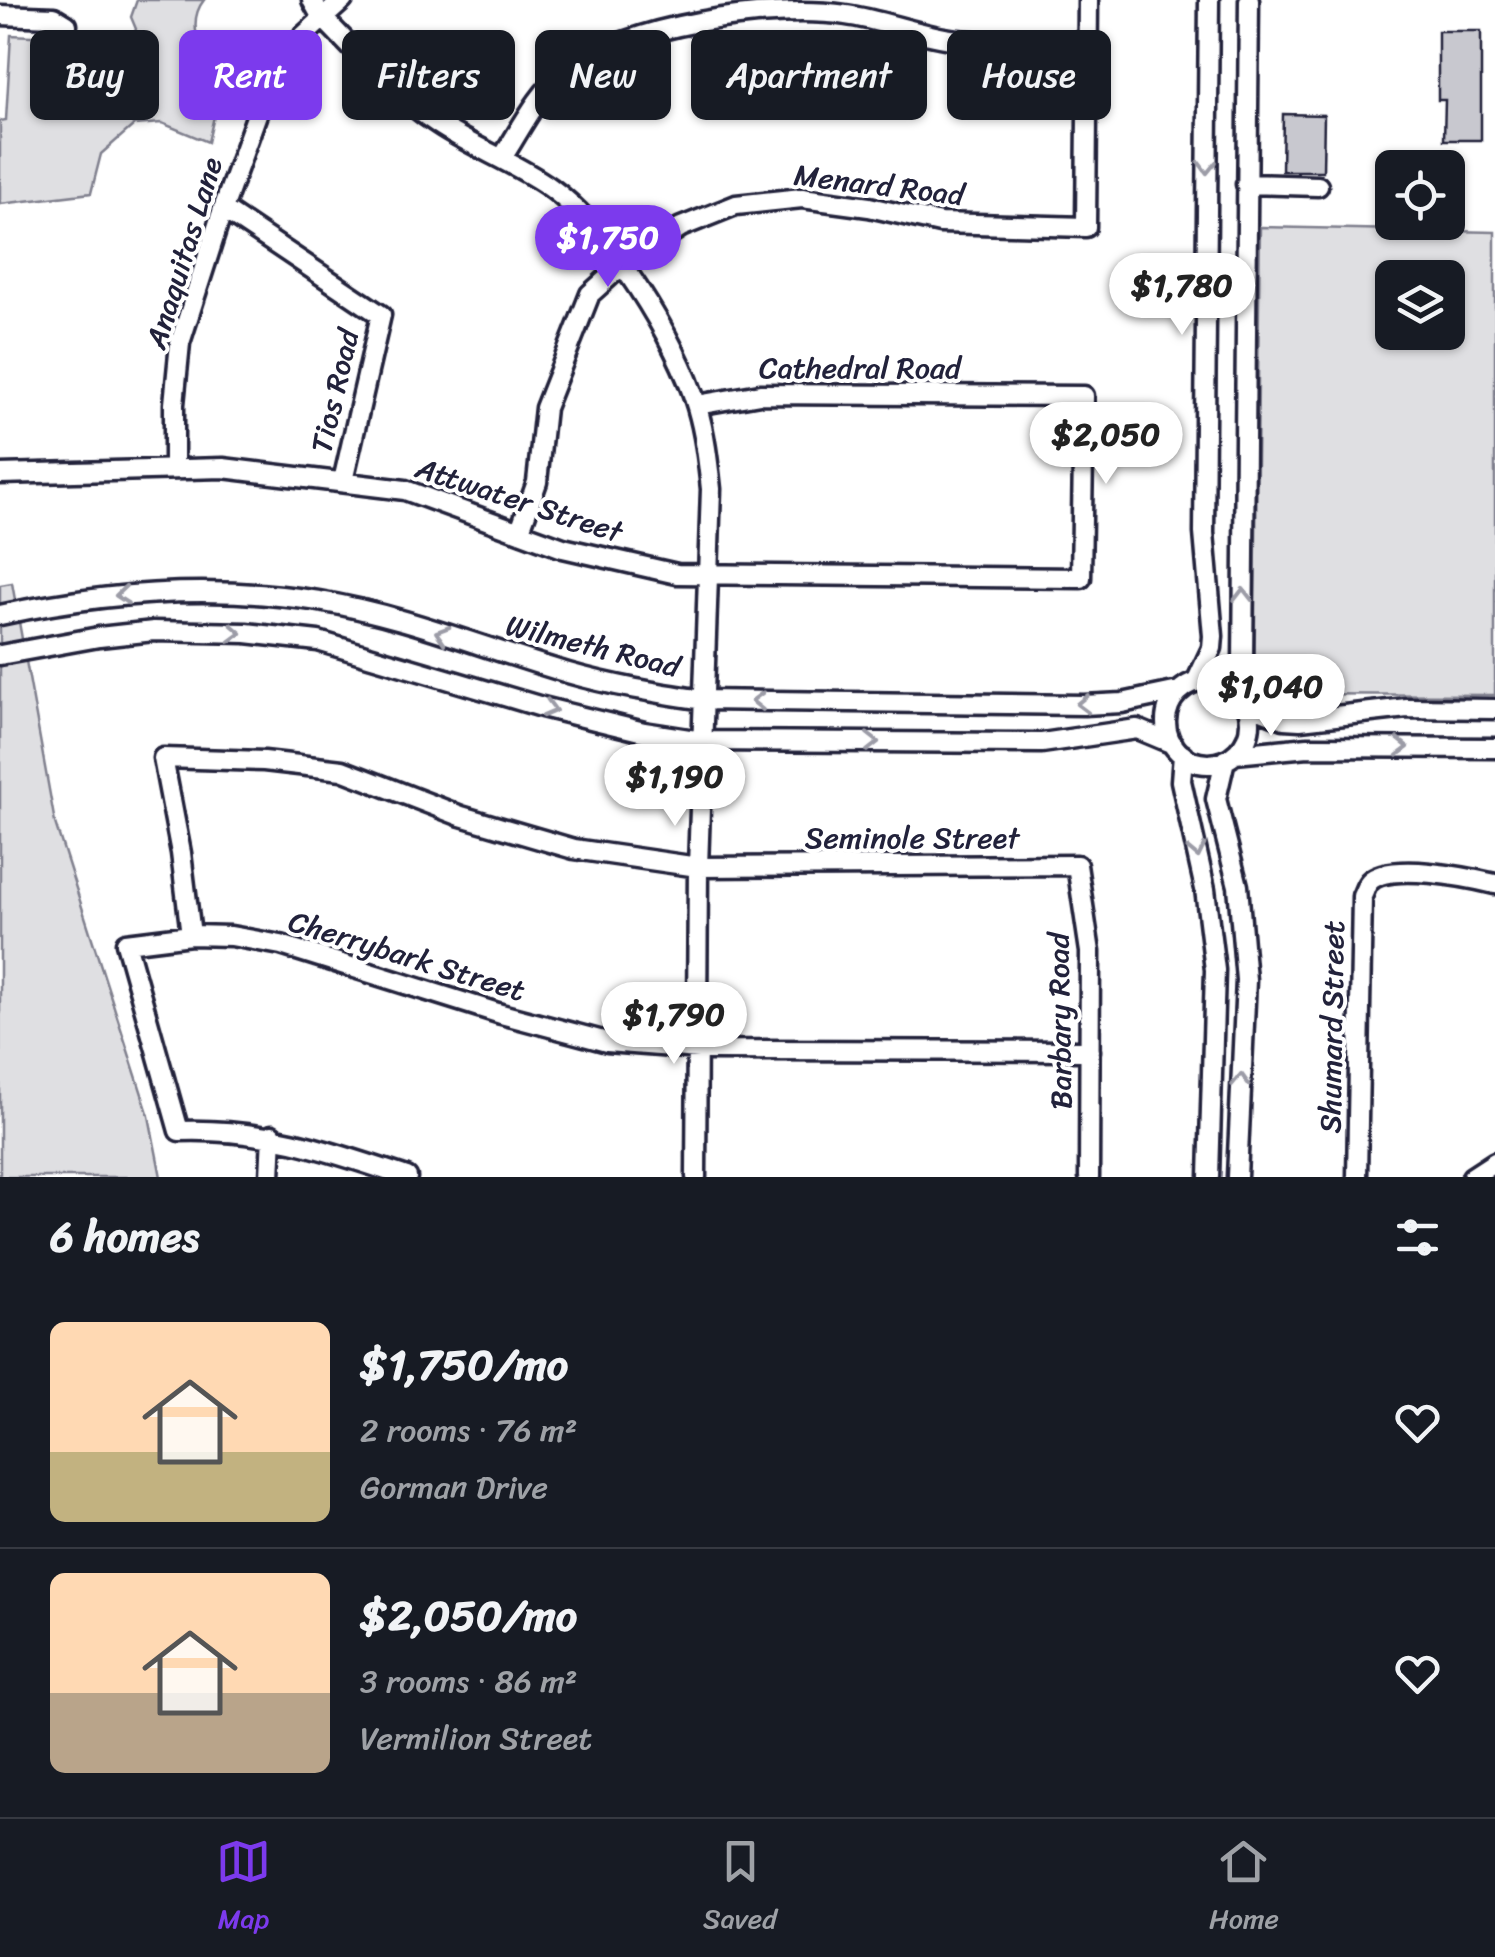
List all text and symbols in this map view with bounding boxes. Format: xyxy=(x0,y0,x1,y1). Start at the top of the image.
chip: Buy xyxy=(30,30,159,120)
chip: Rent xyxy=(179,30,322,120)
chip: Filters xyxy=(342,30,515,120)
chip: New xyxy=(535,30,671,120)
chip: Apartment xyxy=(691,30,927,120)
chip: House xyxy=(947,30,1111,120)
street label: Menard Road xyxy=(791,148,969,222)
street label: Anaquitas Lane xyxy=(129,150,239,357)
map controls xyxy=(1375,150,1465,350)
button: locate xyxy=(1375,150,1465,240)
one-way arrow xyxy=(1197,160,1218,176)
pin: $1,750 xyxy=(527,205,689,290)
text: $1,750 xyxy=(557,209,659,266)
pin: $1,780 xyxy=(1101,253,1263,338)
text: $1,780 xyxy=(1131,257,1233,314)
button: layers xyxy=(1375,260,1465,350)
street label: Tios Road xyxy=(295,322,376,458)
street label: Cathedral Road xyxy=(759,341,963,395)
pin: $2,050 xyxy=(1025,402,1187,487)
text: $2,050 xyxy=(1052,406,1160,463)
street label: Attwater Street xyxy=(407,441,631,560)
one-way arrow xyxy=(114,584,130,605)
one-way arrow xyxy=(1232,586,1254,602)
street label: Wilmeth Road xyxy=(500,598,688,694)
one-way arrow xyxy=(228,622,244,643)
one-way arrow xyxy=(434,625,451,646)
pin: $1,040 xyxy=(1190,654,1352,739)
text: $1,040 xyxy=(1219,658,1323,715)
one-way arrow xyxy=(750,690,766,712)
one-way arrow xyxy=(1075,694,1091,715)
one-way arrow xyxy=(541,697,558,718)
one-way arrow xyxy=(864,731,880,753)
one-way arrow xyxy=(1394,736,1410,758)
pin: $1,190 xyxy=(594,744,756,829)
text: $1,190 xyxy=(626,748,724,805)
street label: Seminole Street xyxy=(805,811,1021,865)
one-way arrow xyxy=(1185,842,1206,859)
street label: Cherrybark Street xyxy=(282,894,532,1018)
street label: Shumard Street xyxy=(1303,920,1361,1134)
street label: Barbary Road xyxy=(1031,930,1089,1110)
pin: $1,790 xyxy=(593,982,755,1067)
text: $1,790 xyxy=(623,986,725,1043)
one-way arrow xyxy=(1231,1071,1252,1087)
text: 6 homes xyxy=(50,1200,199,1274)
icon: filters xyxy=(1390,1210,1445,1265)
text: $1,750/mo xyxy=(360,1328,568,1402)
icon: home xyxy=(130,1362,250,1482)
icon: heart xyxy=(1390,1395,1445,1450)
text: 2 rooms · 76 m² xyxy=(360,1402,577,1459)
text: Gorman Drive xyxy=(360,1459,548,1516)
text: $2,050/mo xyxy=(360,1579,577,1653)
icon: home xyxy=(130,1613,250,1733)
icon: heart xyxy=(1390,1646,1445,1701)
text: 3 rooms · 86 m² xyxy=(360,1653,577,1710)
text: Vermilion Street xyxy=(360,1710,592,1767)
tab: Map xyxy=(216,1834,271,1943)
tab: Saved xyxy=(703,1834,777,1943)
tab: Home xyxy=(1209,1834,1279,1943)

